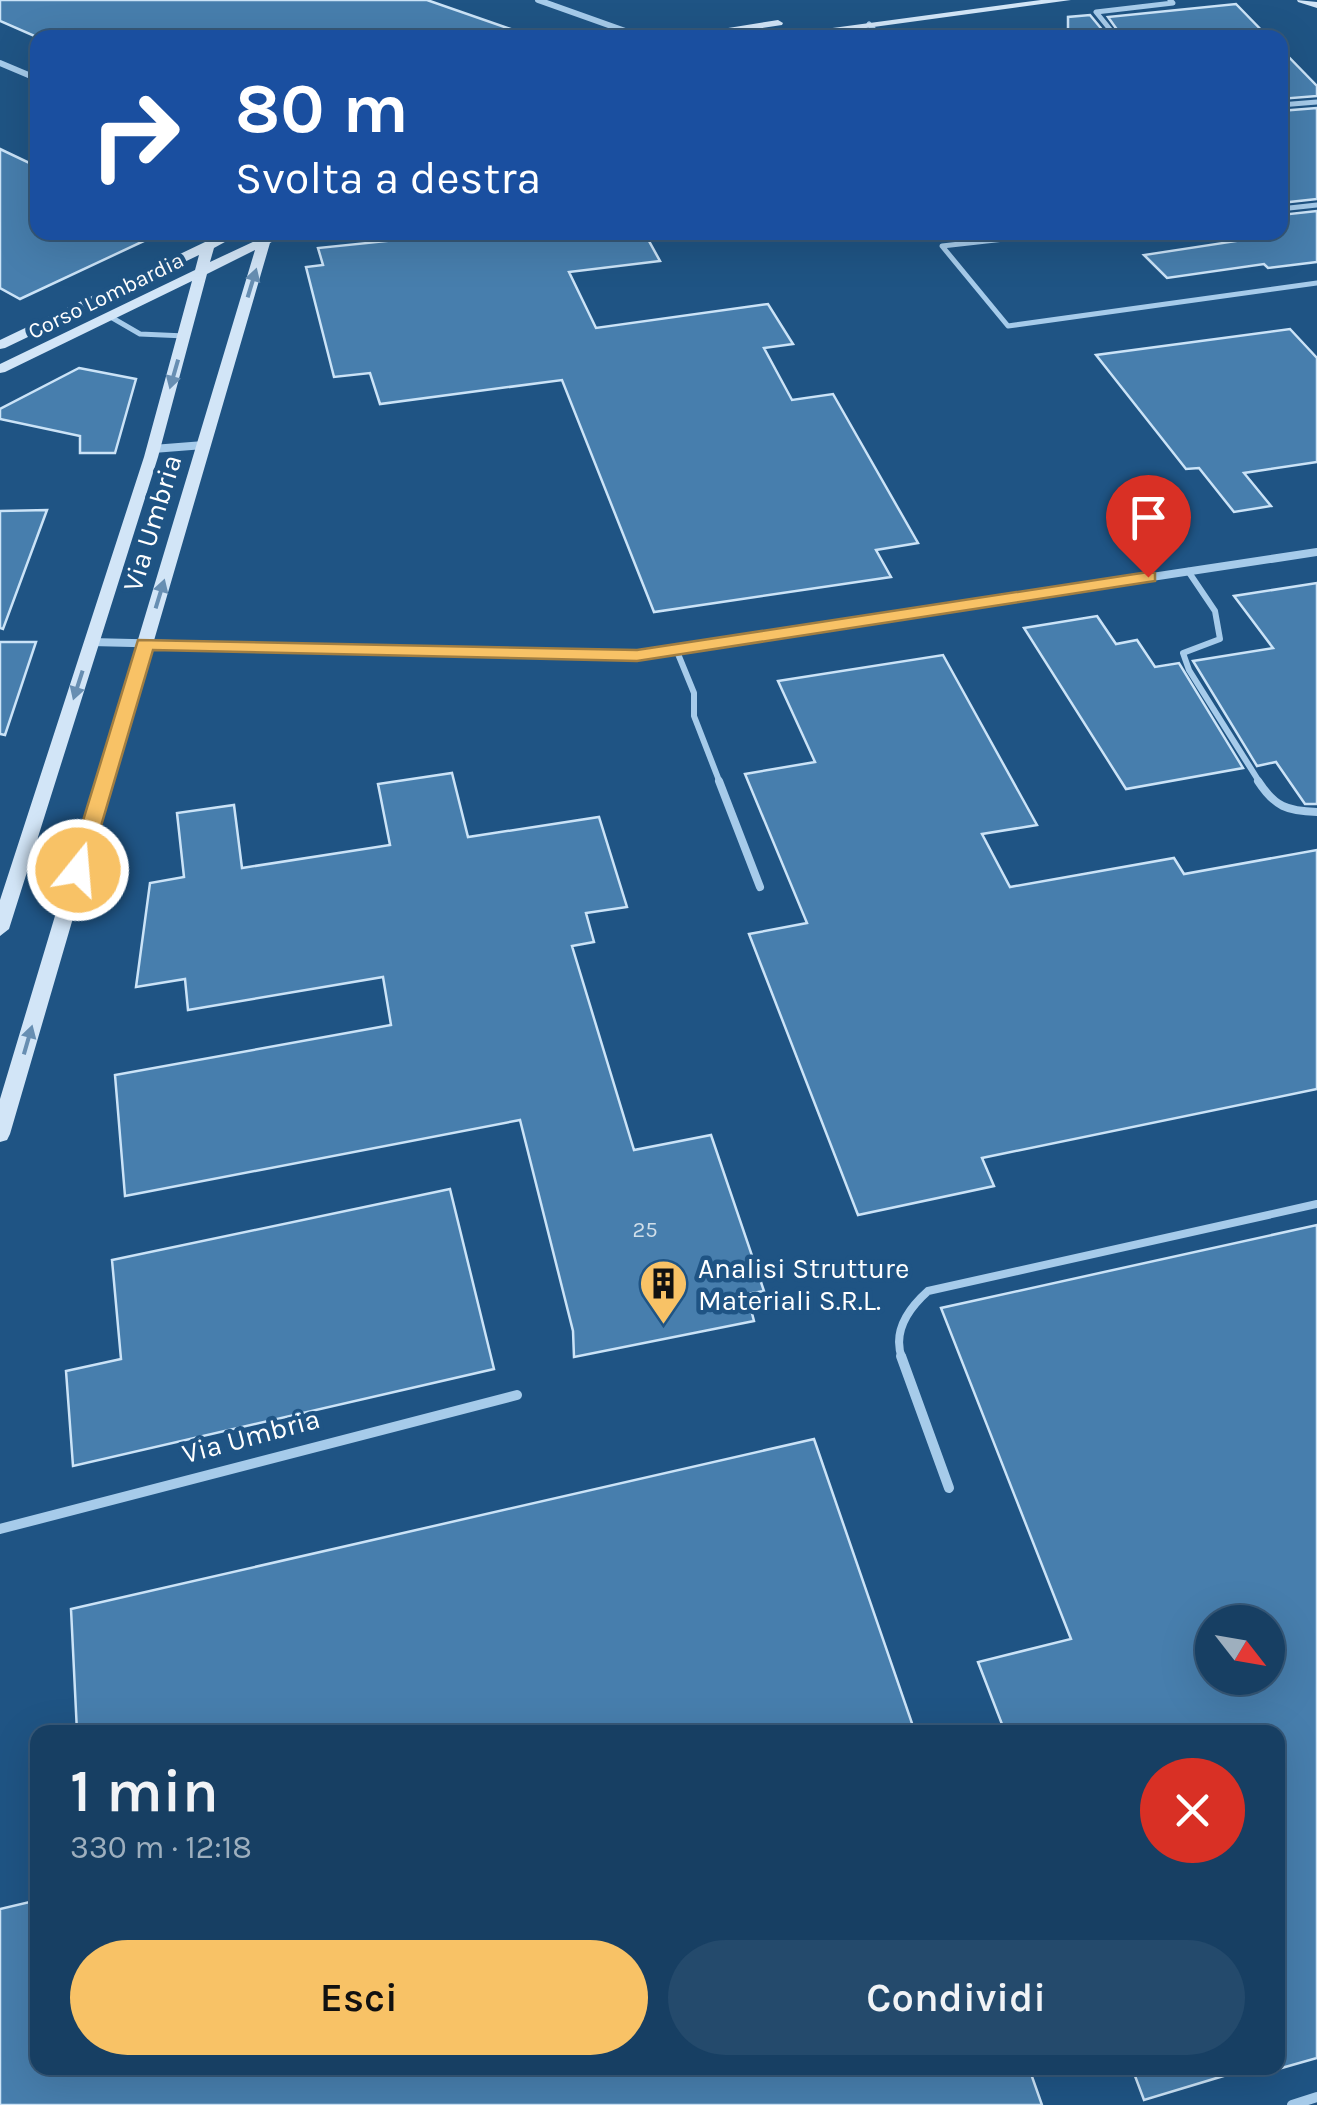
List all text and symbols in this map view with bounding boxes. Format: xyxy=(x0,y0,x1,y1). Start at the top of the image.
text: 80 m xyxy=(235,68,409,150)
icon: right xyxy=(70,70,200,200)
text: Svolta a destra xyxy=(235,152,541,204)
street label: Corso Lombardia xyxy=(24,247,188,345)
one-way arrow xyxy=(245,267,260,298)
one-way arrow xyxy=(166,359,181,390)
street label: Via Umbria xyxy=(116,451,188,595)
pin xyxy=(1106,475,1191,578)
icon: arrive xyxy=(1121,490,1176,545)
one-way arrow xyxy=(153,579,168,609)
one-way arrow xyxy=(69,670,84,700)
position arrow xyxy=(26,818,130,922)
one-way arrow xyxy=(21,1025,36,1055)
house number: 25 xyxy=(632,1217,658,1243)
place label: Analisi Strutture Materiali S.R.L. xyxy=(698,1252,909,1317)
building icon: Analisi Strutture Materiali S.R.L. xyxy=(637,1258,689,1326)
street label: Via Umbria xyxy=(179,1402,323,1470)
north arrow xyxy=(1195,1605,1285,1695)
map controls xyxy=(1195,1605,1285,1695)
text: 1 min xyxy=(70,1756,219,1826)
button: close xyxy=(1140,1758,1245,1863)
text: 330 m · 12:18 xyxy=(70,1829,252,1866)
button: Esci xyxy=(70,1940,648,2055)
button: Condividi xyxy=(668,1940,1245,2055)

